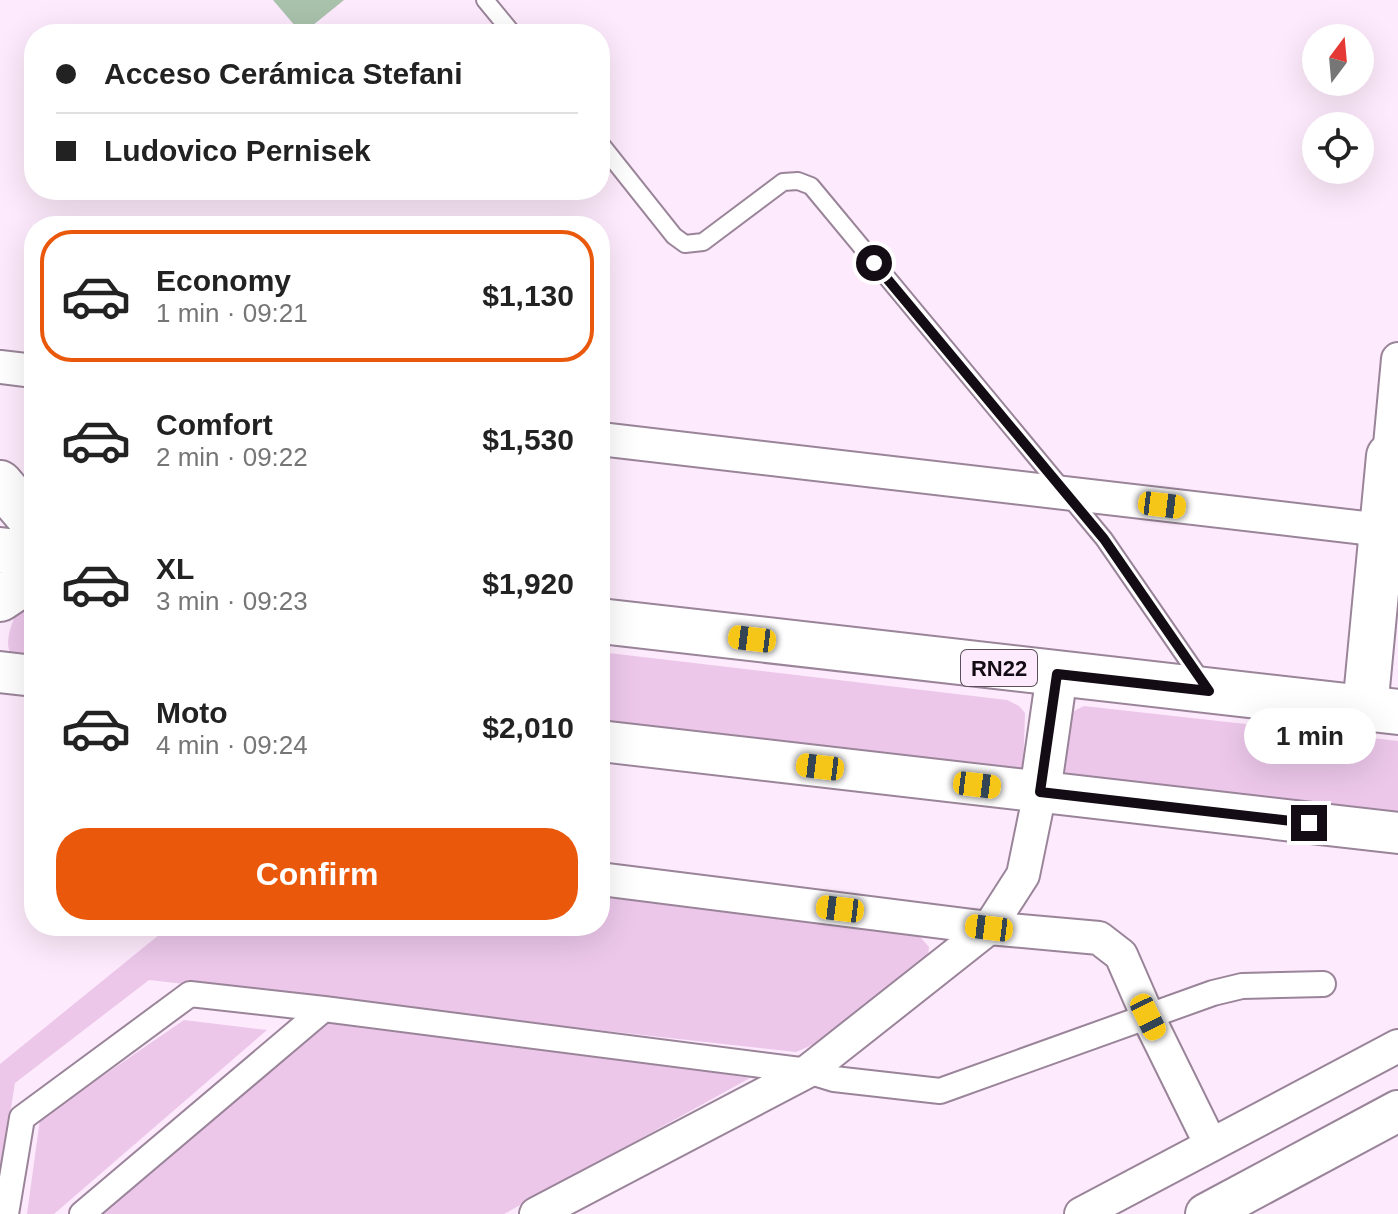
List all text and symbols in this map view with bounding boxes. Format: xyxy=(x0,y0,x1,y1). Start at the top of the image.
north arrow xyxy=(1302,24,1374,96)
map controls xyxy=(1302,24,1374,184)
text: Acceso Cerámica Stefani xyxy=(104,57,463,90)
button: locate xyxy=(1302,112,1374,184)
text: Ludovico Pernisek xyxy=(104,134,371,167)
route start xyxy=(856,245,892,281)
icon: car xyxy=(60,260,132,332)
text: Economy xyxy=(156,264,291,297)
text: $1,130 xyxy=(482,279,574,312)
text: 1 min · 09:21 xyxy=(156,298,308,328)
icon: car xyxy=(60,404,132,476)
text: Comfort xyxy=(156,408,273,441)
text: $1,530 xyxy=(482,423,574,456)
text: 2 min · 09:22 xyxy=(156,442,308,472)
car xyxy=(1137,490,1187,520)
icon: car xyxy=(60,548,132,620)
text: XL xyxy=(156,552,194,585)
text: $1,920 xyxy=(482,567,574,600)
text: 3 min · 09:23 xyxy=(156,586,308,616)
car xyxy=(727,624,777,654)
road number: RN22 xyxy=(961,650,1037,686)
icon: car xyxy=(60,692,132,764)
text: Moto xyxy=(156,696,228,729)
callout: 1 min xyxy=(1243,707,1375,763)
text: $2,010 xyxy=(482,711,574,744)
text: 1 min xyxy=(1276,721,1344,751)
text: 4 min · 09:24 xyxy=(156,730,308,760)
car xyxy=(795,752,845,782)
car xyxy=(952,770,1002,800)
route end xyxy=(1291,805,1327,841)
button: Confirm xyxy=(56,828,578,920)
car xyxy=(815,894,865,924)
car xyxy=(964,913,1014,943)
car xyxy=(1127,990,1169,1044)

